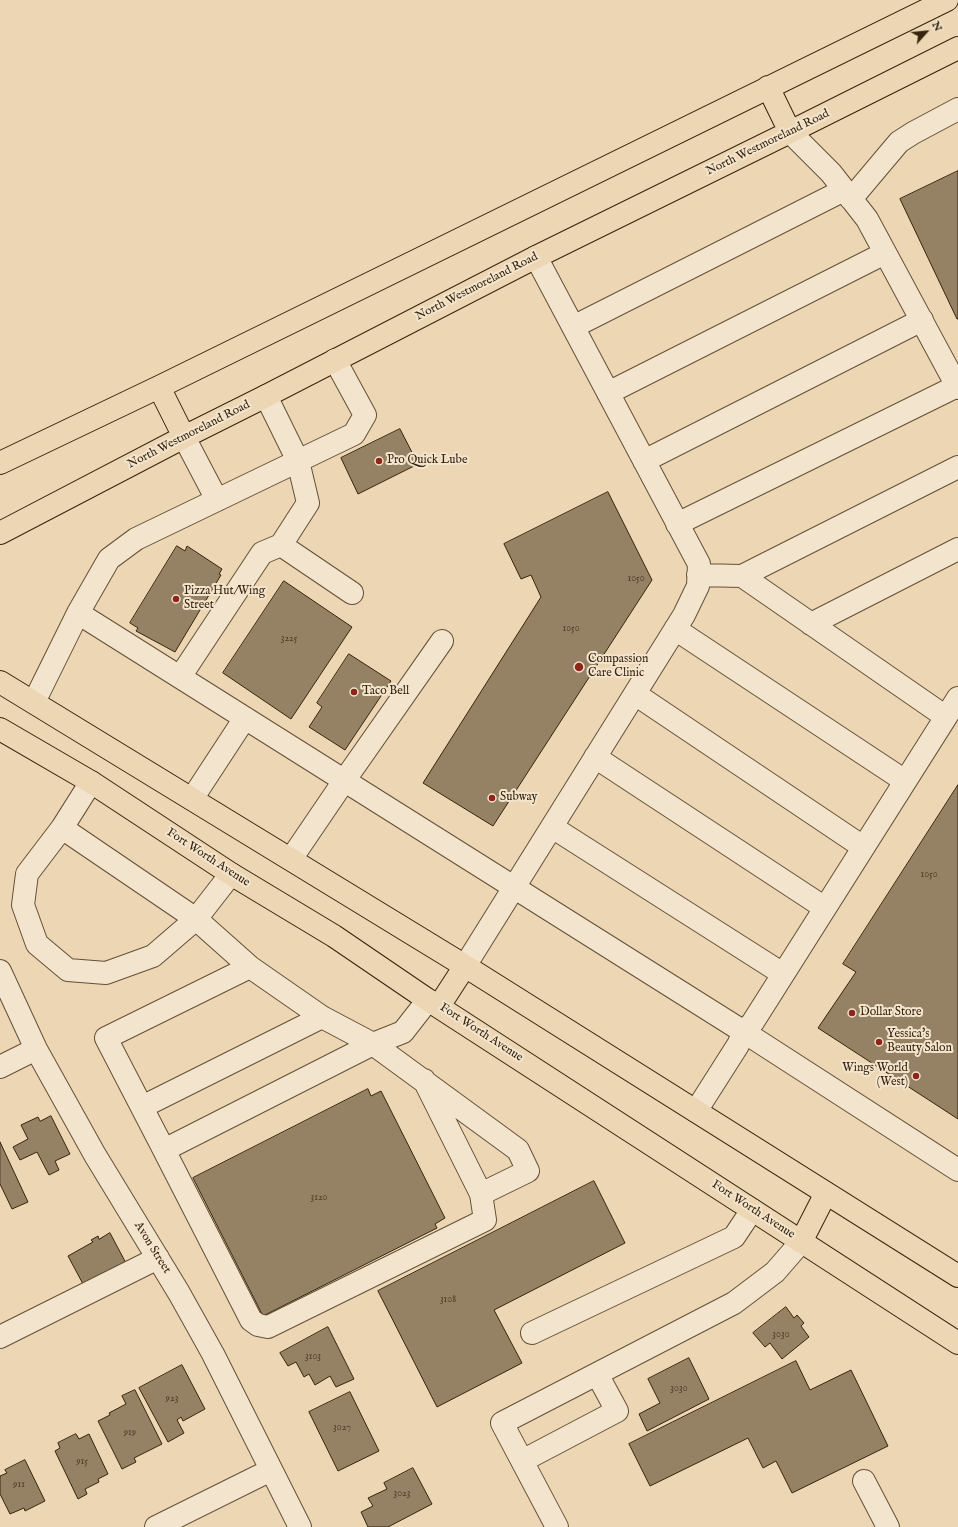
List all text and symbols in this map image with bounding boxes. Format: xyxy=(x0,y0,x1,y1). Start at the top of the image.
north arrow xyxy=(906,12,946,52)
text: N xyxy=(928,19,945,34)
street label: North Westmoreland Road xyxy=(704,107,832,179)
street label: North Westmoreland Road xyxy=(413,250,541,324)
street label: North Westmoreland Road xyxy=(125,398,253,472)
place label: Pro Quick Lube xyxy=(387,454,468,468)
marker: Pro Quick Lube xyxy=(374,456,384,466)
house number: 1050 xyxy=(627,573,645,585)
place label: Pizza Hut/Wing Street xyxy=(184,585,265,613)
marker: Pizza Hut/Wing Street xyxy=(171,594,181,604)
house number: 1050 xyxy=(562,623,580,635)
house number: 3225 xyxy=(281,633,297,645)
place label: Compassion Care Clinic xyxy=(588,653,648,681)
marker: Compassion Care Clinic xyxy=(573,661,585,673)
place label: Taco Bell xyxy=(362,685,409,699)
marker: Taco Bell xyxy=(349,687,359,697)
place label: Subway xyxy=(500,791,538,805)
marker: Subway xyxy=(487,793,497,803)
street label: Fort Worth Avenue xyxy=(164,826,252,890)
house number: 1050 xyxy=(920,869,938,881)
street label: Fort Worth Avenue xyxy=(437,1001,525,1065)
place label: Dollar Store xyxy=(860,1006,921,1020)
marker: Dollar Store xyxy=(847,1008,857,1018)
place label: Yessica's Beauty Salon xyxy=(887,1028,952,1056)
marker: Yessica's Beauty Salon xyxy=(874,1037,884,1047)
place label: Wings World (West) xyxy=(842,1062,908,1090)
marker: Wings World (West) xyxy=(911,1071,921,1081)
street label: Fort Worth Avenue xyxy=(709,1178,797,1242)
house number: 3120 xyxy=(310,1192,328,1204)
street label: Avon Street xyxy=(130,1219,174,1277)
house number: 3108 xyxy=(440,1294,456,1306)
house number: 3030 xyxy=(772,1329,790,1341)
house number: 3103 xyxy=(305,1351,321,1363)
house number: 3030 xyxy=(670,1383,688,1395)
house number: 923 xyxy=(166,1393,178,1405)
house number: 3027 xyxy=(333,1422,351,1434)
house number: 919 xyxy=(124,1427,136,1439)
house number: 915 xyxy=(76,1456,88,1468)
house number: 911 xyxy=(13,1479,25,1491)
house number: 3023 xyxy=(393,1488,411,1500)

